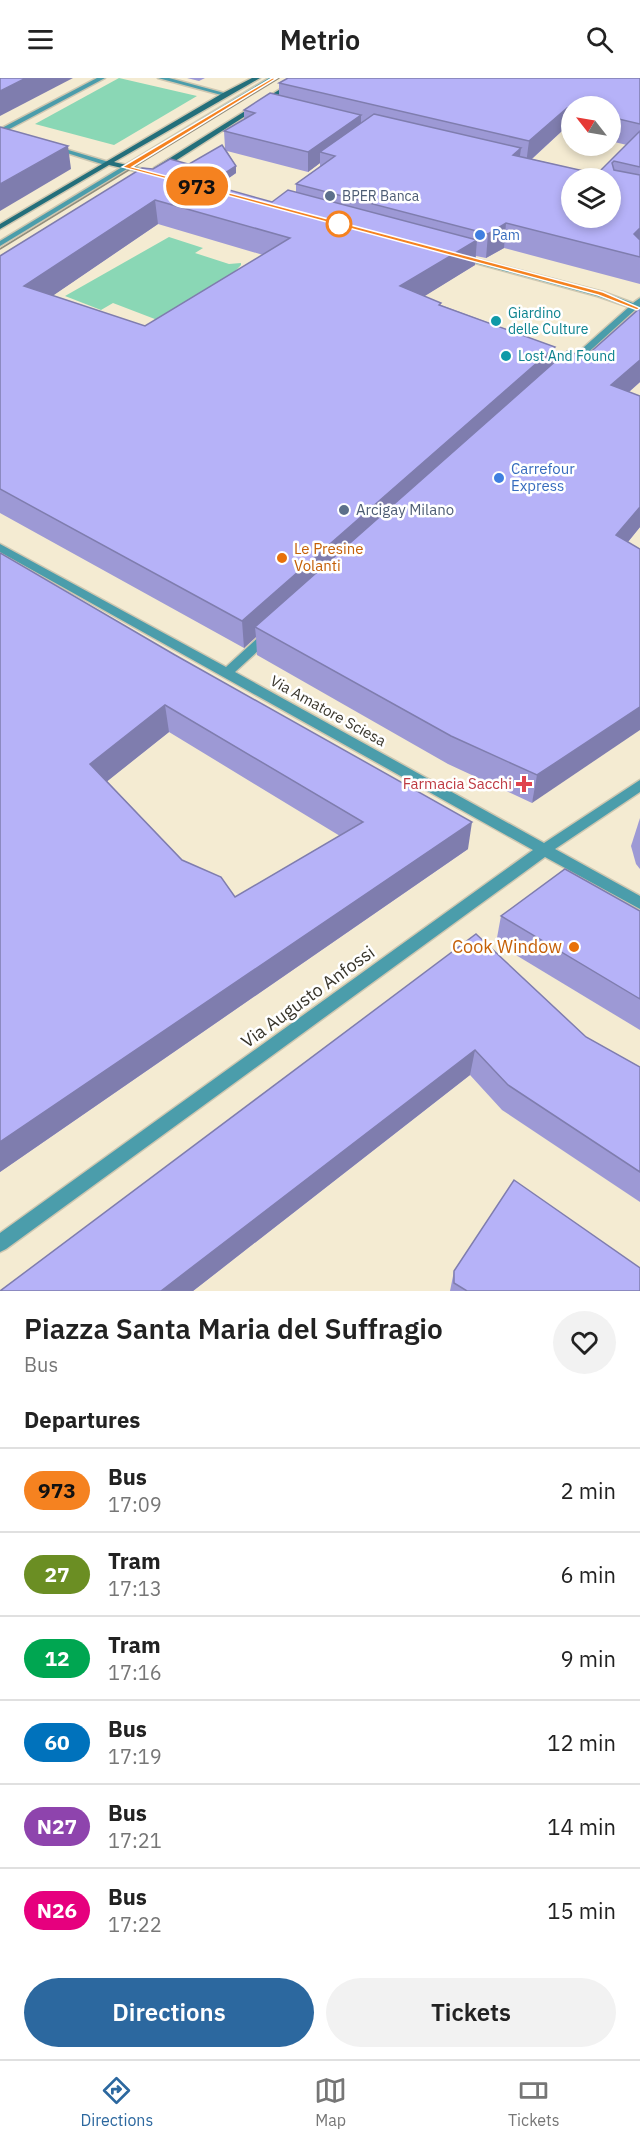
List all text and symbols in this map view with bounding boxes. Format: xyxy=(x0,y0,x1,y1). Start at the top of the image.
text: Metrio xyxy=(280,22,360,57)
icon: menu xyxy=(24,23,57,56)
icon: search xyxy=(583,23,616,56)
north arrow xyxy=(561,96,621,156)
map controls xyxy=(561,96,621,228)
line badge: 973 xyxy=(162,166,232,206)
button: layers xyxy=(561,168,621,228)
text: 973 xyxy=(178,172,216,200)
place label: BPER Banca xyxy=(342,187,420,205)
marker: BPER Banca xyxy=(323,189,337,203)
unlabelled marker xyxy=(326,211,352,237)
place label: Pam xyxy=(492,226,520,244)
marker: Pam xyxy=(473,228,487,242)
place label: Giardino delle Culture xyxy=(508,304,589,338)
marker: Giardino delle Culture xyxy=(489,314,503,328)
place label: Lost And Found xyxy=(518,347,615,365)
marker: Lost And Found xyxy=(499,349,513,363)
place label: Carrefour Express xyxy=(511,459,575,495)
marker: Carrefour Express xyxy=(492,471,506,485)
place label: Arcigay Milano xyxy=(356,500,454,519)
marker: Arcigay Milano xyxy=(337,503,351,517)
place label: Le Presine Volanti xyxy=(294,539,364,575)
marker: Le Presine Volanti xyxy=(275,551,289,565)
street label: Via Amatore Sciesa xyxy=(267,671,389,750)
place label: Farmacia Sacchi xyxy=(403,774,512,793)
marker: Farmacia Sacchi xyxy=(517,777,531,791)
place label: Cook Window xyxy=(452,935,562,958)
street label: Via Augusto Anfossi xyxy=(236,940,379,1053)
marker: Cook Window xyxy=(567,940,581,954)
text: Piazza Santa Maria del Suffragio xyxy=(24,1310,443,1347)
button: heart xyxy=(553,1311,616,1374)
text: Bus xyxy=(24,1351,58,1378)
text: Departures xyxy=(24,1405,140,1434)
text: Bus xyxy=(108,1462,147,1491)
text: 973 xyxy=(38,1476,76,1504)
text: 2 min xyxy=(560,1476,616,1505)
text: 17:09 xyxy=(108,1491,162,1518)
text: Tram xyxy=(108,1546,161,1575)
text: 27 xyxy=(44,1560,70,1588)
text: 6 min xyxy=(560,1560,616,1589)
text: 17:13 xyxy=(108,1575,162,1602)
text: Tram xyxy=(108,1630,161,1659)
text: 12 xyxy=(44,1644,70,1672)
text: 9 min xyxy=(560,1644,616,1673)
text: 17:16 xyxy=(108,1659,162,1686)
text: Bus xyxy=(108,1714,147,1743)
text: 60 xyxy=(44,1728,70,1756)
text: 12 min xyxy=(547,1728,616,1757)
text: 17:19 xyxy=(108,1743,162,1770)
text: Bus xyxy=(108,1798,147,1827)
text: N27 xyxy=(37,1812,77,1840)
text: 14 min xyxy=(547,1812,616,1841)
text: 17:21 xyxy=(108,1827,162,1854)
text: Bus xyxy=(108,1882,147,1911)
text: N26 xyxy=(37,1896,77,1924)
text: 15 min xyxy=(547,1896,616,1925)
text: 17:22 xyxy=(108,1911,162,1938)
button: Directions xyxy=(24,1978,314,2047)
button: Tickets xyxy=(326,1978,616,2047)
tab: Directions xyxy=(80,2074,153,2130)
tab: Map xyxy=(314,2074,347,2130)
tab: Tickets xyxy=(508,2074,560,2130)

